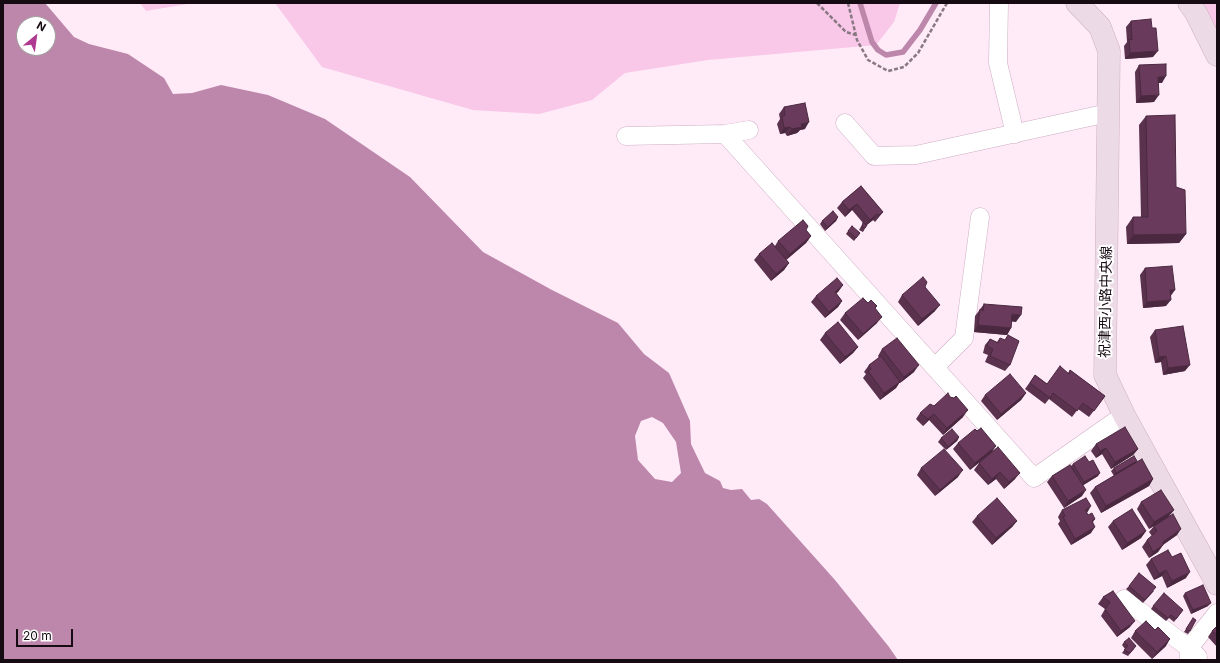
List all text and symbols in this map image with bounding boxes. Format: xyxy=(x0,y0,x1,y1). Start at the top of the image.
north arrow xyxy=(16,16,56,56)
text: N xyxy=(34,18,48,35)
street label: 祝津西小路中央線 xyxy=(1097,246,1115,358)
scale bar xyxy=(18,621,75,647)
text: 20 m xyxy=(23,628,52,643)

